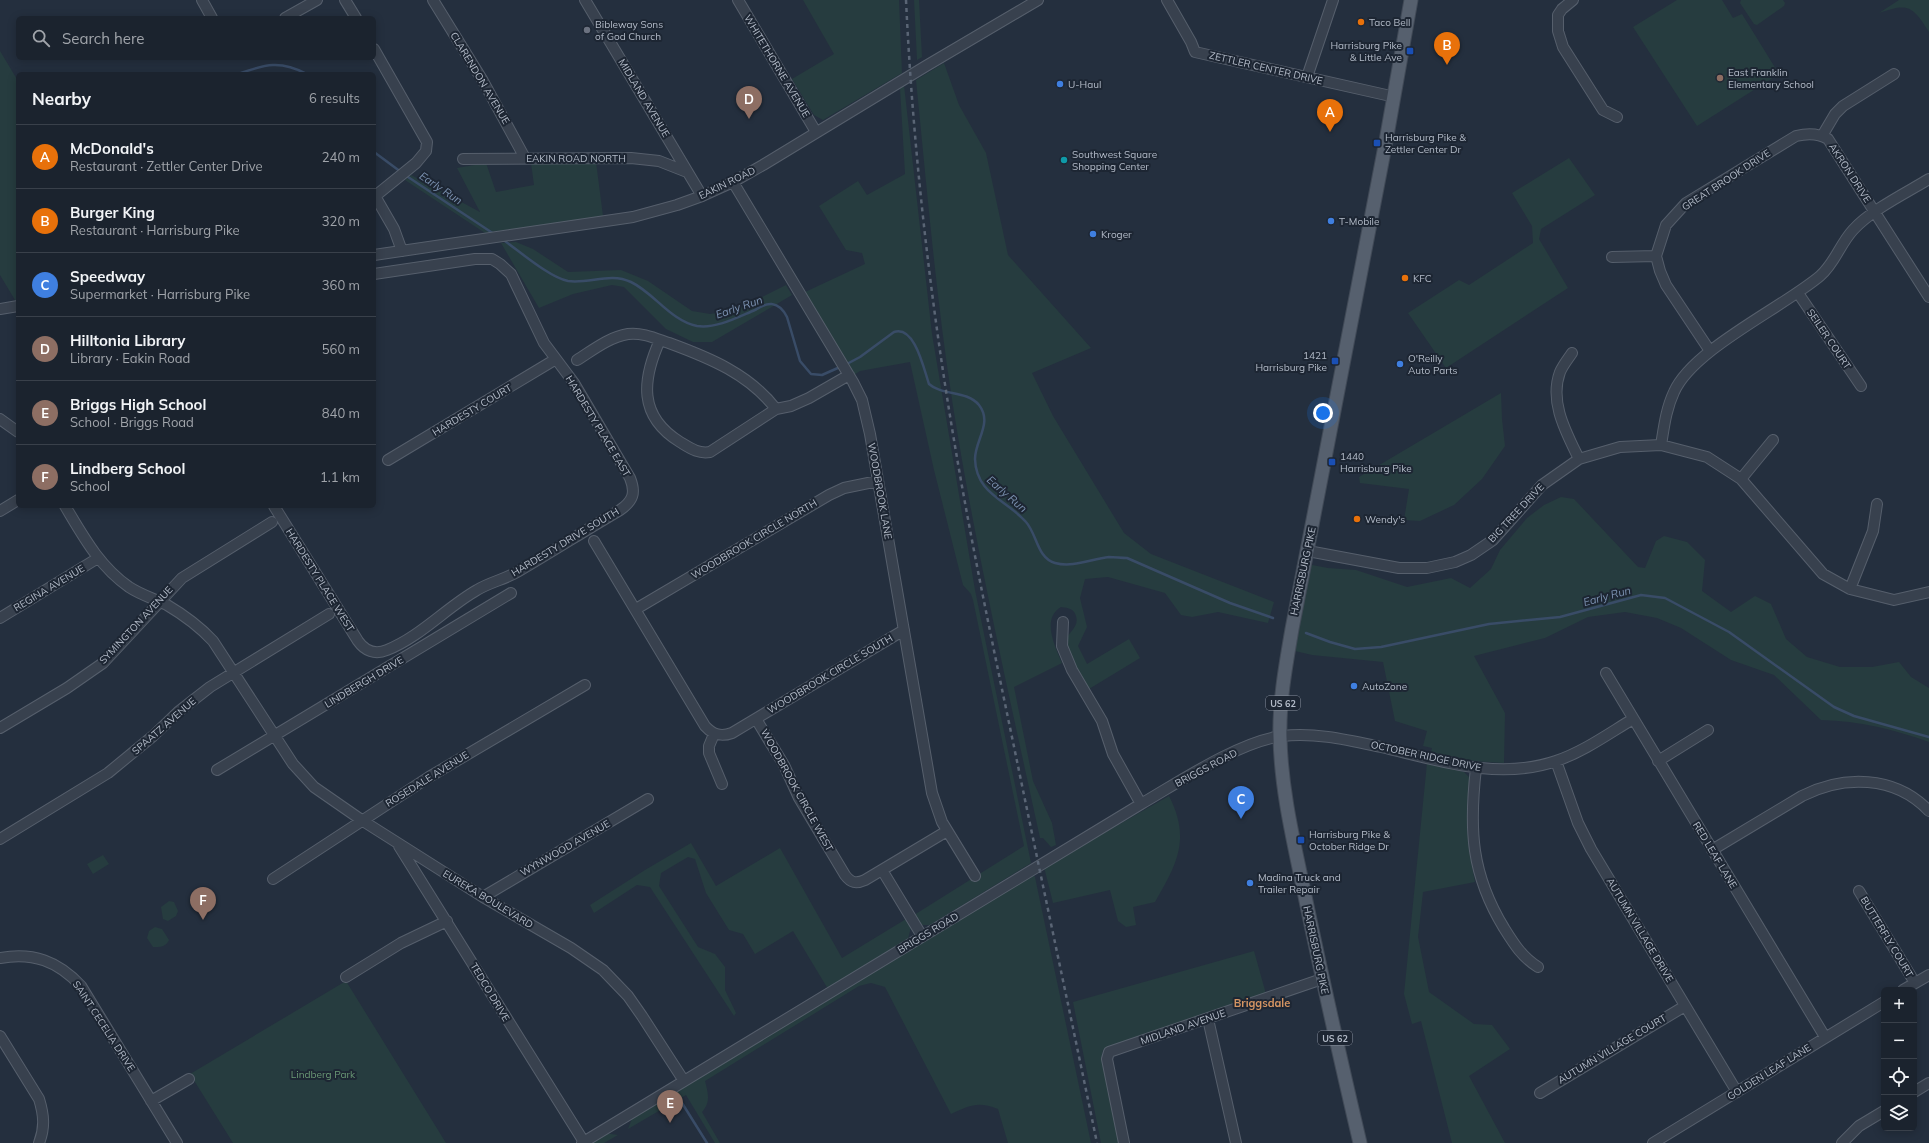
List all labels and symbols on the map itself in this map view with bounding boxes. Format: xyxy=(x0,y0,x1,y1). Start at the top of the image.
street label: WHITETHORNE AVENUE xyxy=(741,12,813,120)
place label: Taco Bell xyxy=(1369,16,1410,29)
marker: Taco Bell xyxy=(1356,17,1366,27)
place label: Bibleway Sons of God Church xyxy=(595,18,663,43)
marker: Bibleway Sons of God Church xyxy=(582,25,592,35)
street label: CLARENDON AVENUE xyxy=(447,30,513,127)
pin: B xyxy=(1434,32,1460,65)
place label: Harrisburg Pike & Little Ave xyxy=(1330,39,1402,64)
marker: Harrisburg Pike & Little Ave xyxy=(1405,46,1415,56)
street label: ZETTLER CENTER DRIVE xyxy=(1208,49,1324,87)
street label: MIDLAND AVENUE xyxy=(615,56,673,140)
place label: East Franklin Elementary School xyxy=(1728,66,1814,91)
marker: East Franklin Elementary School xyxy=(1715,73,1725,83)
place label: U-Haul xyxy=(1068,78,1101,91)
marker: U-Haul xyxy=(1055,79,1065,89)
pin: D xyxy=(736,86,762,119)
pin: A xyxy=(1317,99,1343,132)
place label: Harrisburg Pike & Zettler Center Dr xyxy=(1385,131,1466,156)
marker: Harrisburg Pike & Zettler Center Dr xyxy=(1372,138,1382,148)
street label: AKRON DRIVE xyxy=(1826,141,1874,205)
street label: GREAT BROOK DRIVE xyxy=(1679,146,1773,214)
place label: Southwest Square Shopping Center xyxy=(1072,148,1157,173)
street label: EAKIN ROAD NORTH xyxy=(526,152,626,165)
marker: Southwest Square Shopping Center xyxy=(1059,155,1069,165)
street label: EAKIN ROAD xyxy=(697,164,757,202)
water label: Early Run xyxy=(417,169,465,207)
place label: T-Mobile xyxy=(1339,215,1379,228)
marker: T-Mobile xyxy=(1326,216,1336,226)
place label: Kroger xyxy=(1101,228,1132,241)
marker: Kroger xyxy=(1088,229,1098,239)
place label: KFC xyxy=(1413,272,1432,285)
marker: KFC xyxy=(1400,273,1410,283)
water label: Early Run xyxy=(714,292,764,322)
street label: SEILER COURT xyxy=(1804,306,1854,372)
place label: 1421 Harrisburg Pike xyxy=(1255,349,1327,374)
place label: O'Reilly Auto Parts xyxy=(1408,352,1458,377)
marker: 1421 Harrisburg Pike xyxy=(1330,356,1340,366)
marker: O'Reilly Auto Parts xyxy=(1395,359,1405,369)
street label: HARDESTY PLACE EAST xyxy=(563,373,633,479)
street label: HARDESTY COURT xyxy=(430,381,514,439)
your location xyxy=(1313,403,1333,423)
street label: WOODBROOK LANE xyxy=(865,442,895,540)
place label: 1440 Harrisburg Pike xyxy=(1340,450,1412,475)
marker: 1440 Harrisburg Pike xyxy=(1327,457,1337,467)
water label: Early Run xyxy=(984,473,1030,515)
street label: BIG TREE DRIVE xyxy=(1485,481,1547,545)
street label: WOODBROOK CIRCLE NORTH xyxy=(689,496,819,582)
street label: HARDESTY DRIVE SOUTH xyxy=(509,505,621,579)
place label: Wendy's xyxy=(1365,513,1405,526)
marker: Wendy's xyxy=(1352,514,1362,524)
street label: HARDESTY PLACE WEST xyxy=(283,526,357,634)
street label: HARRISBURG PIKE xyxy=(1287,526,1319,616)
street label: REGINA AVENUE xyxy=(11,562,87,614)
street label: SYMINGTON AVENUE xyxy=(97,583,176,667)
water label: Early Run xyxy=(1582,583,1632,609)
street label: WOODBROOK CIRCLE SOUTH xyxy=(765,631,895,717)
street label: LINDBERGH DRIVE xyxy=(322,653,406,711)
place label: AutoZone xyxy=(1362,680,1407,693)
marker: AutoZone xyxy=(1349,681,1359,691)
street label: SPAATZ AVENUE xyxy=(129,695,199,757)
road number: US 62 xyxy=(1266,696,1300,710)
street label: WOODBROOK CIRCLE WEST xyxy=(758,726,836,854)
street label: OCTOBER RIDGE DRIVE xyxy=(1370,738,1483,774)
street label: BRIGGS ROAD xyxy=(1172,746,1240,790)
street label: ROSEDALE AVENUE xyxy=(383,748,471,810)
pin: C xyxy=(1228,786,1254,819)
street label: WYNWOOD AVENUE xyxy=(518,817,612,879)
street label: RED LEAF LANE xyxy=(1690,819,1740,891)
place label: Harrisburg Pike & October Ridge Dr xyxy=(1309,828,1390,853)
marker: Harrisburg Pike & October Ridge Dr xyxy=(1296,835,1306,845)
street label: EUREKA BOULEVARD xyxy=(440,867,536,931)
place label: Madina Truck and Trailer Repair xyxy=(1258,871,1341,896)
street label: AUTUMN VILLAGE DRIVE xyxy=(1604,875,1676,985)
marker: Madina Truck and Trailer Repair xyxy=(1245,878,1255,888)
pin: F xyxy=(190,887,216,920)
street label: BUTTERFLY COURT xyxy=(1858,894,1916,980)
street label: HARRISBURG PIKE xyxy=(1300,905,1332,995)
street label: BRIGGS ROAD xyxy=(895,910,961,956)
street label: TEDCO DRIVE xyxy=(467,960,513,1024)
street label: SAINT CECELIA DRIVE xyxy=(70,978,138,1074)
district label: Briggsdale xyxy=(1234,996,1290,1010)
street label: MIDLAND AVENUE xyxy=(1139,1006,1227,1048)
street label: AUTUMN VILLAGE COURT xyxy=(1555,1011,1669,1087)
road number: US 62 xyxy=(1318,1031,1352,1045)
street label: GOLDEN LEAF LANE xyxy=(1725,1041,1814,1103)
park label: Lindberg Park xyxy=(291,1068,356,1081)
pin: E xyxy=(657,1090,683,1123)

